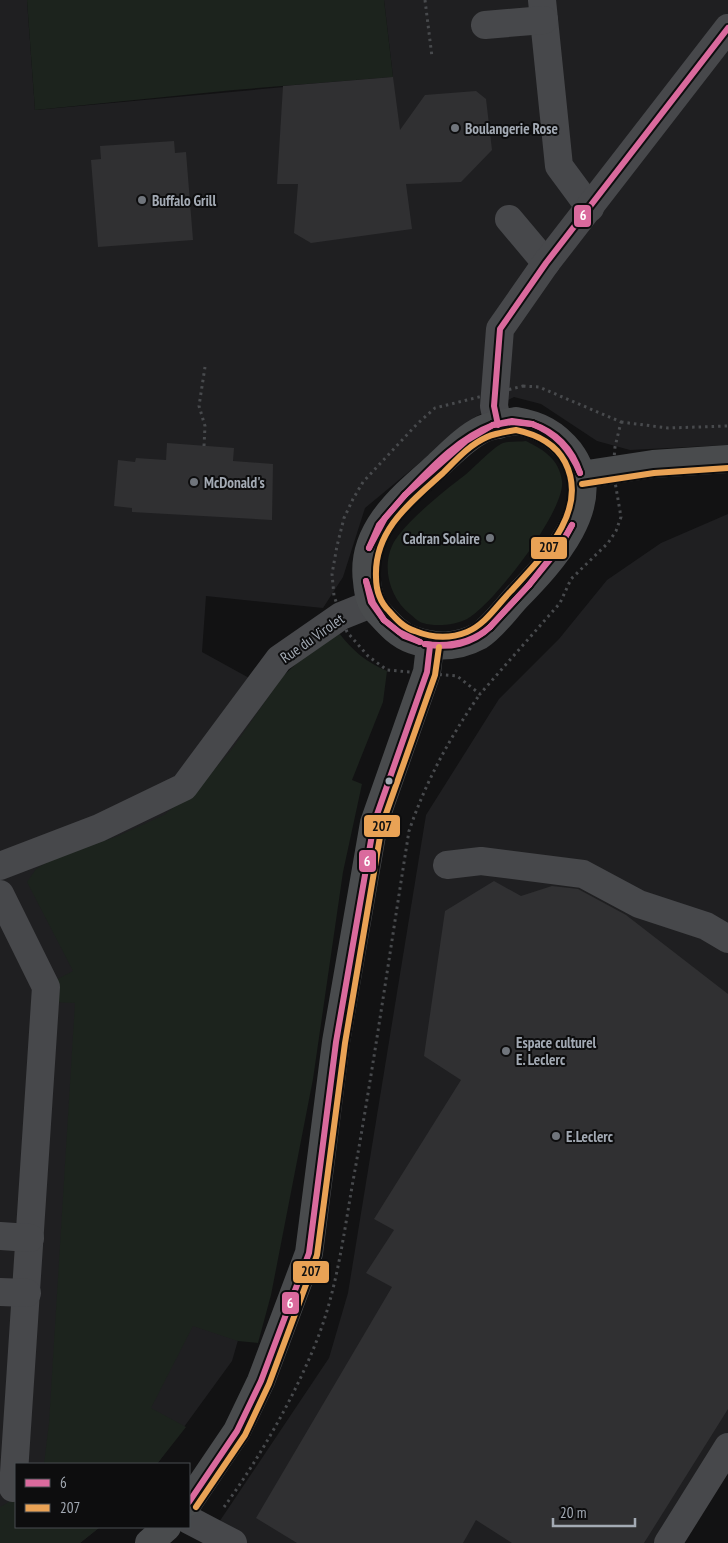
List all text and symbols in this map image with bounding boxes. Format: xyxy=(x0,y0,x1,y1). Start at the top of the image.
place label: Boulangerie Rose xyxy=(465,119,558,138)
marker: Boulangerie Rose xyxy=(449,122,461,134)
place label: Buffalo Grill xyxy=(152,191,216,210)
marker: Buffalo Grill xyxy=(136,194,148,206)
line badge: 6 xyxy=(573,204,592,228)
text: 6 xyxy=(580,206,587,224)
place label: McDonald's xyxy=(204,473,265,492)
marker: McDonald's xyxy=(188,476,200,488)
place label: Cadran Solaire xyxy=(403,529,480,548)
marker: Cadran Solaire xyxy=(484,532,496,544)
line badge: 207 xyxy=(530,536,568,560)
text: 207 xyxy=(539,538,559,556)
street label: Rue du Virolet xyxy=(276,609,348,667)
unlabelled marker xyxy=(384,776,394,786)
line badge: 207 xyxy=(363,814,401,838)
text: 207 xyxy=(372,817,392,835)
line badge: 6 xyxy=(358,849,377,873)
text: 6 xyxy=(364,852,371,870)
place label: Espace culturel E. Leclerc xyxy=(516,1033,597,1069)
marker: Espace culturel E. Leclerc xyxy=(500,1045,512,1057)
place label: E.Leclerc xyxy=(566,1127,614,1146)
marker: E.Leclerc xyxy=(550,1130,562,1142)
line badge: 207 xyxy=(292,1260,330,1284)
text: 207 xyxy=(301,1262,321,1280)
line badge: 6 xyxy=(281,1291,300,1315)
text: 6 xyxy=(287,1294,294,1312)
legend xyxy=(15,1463,190,1528)
text: 6 xyxy=(60,1473,67,1492)
scale bar xyxy=(553,1496,636,1528)
text: 207 xyxy=(60,1498,80,1517)
text: 20 m xyxy=(560,1503,586,1522)

